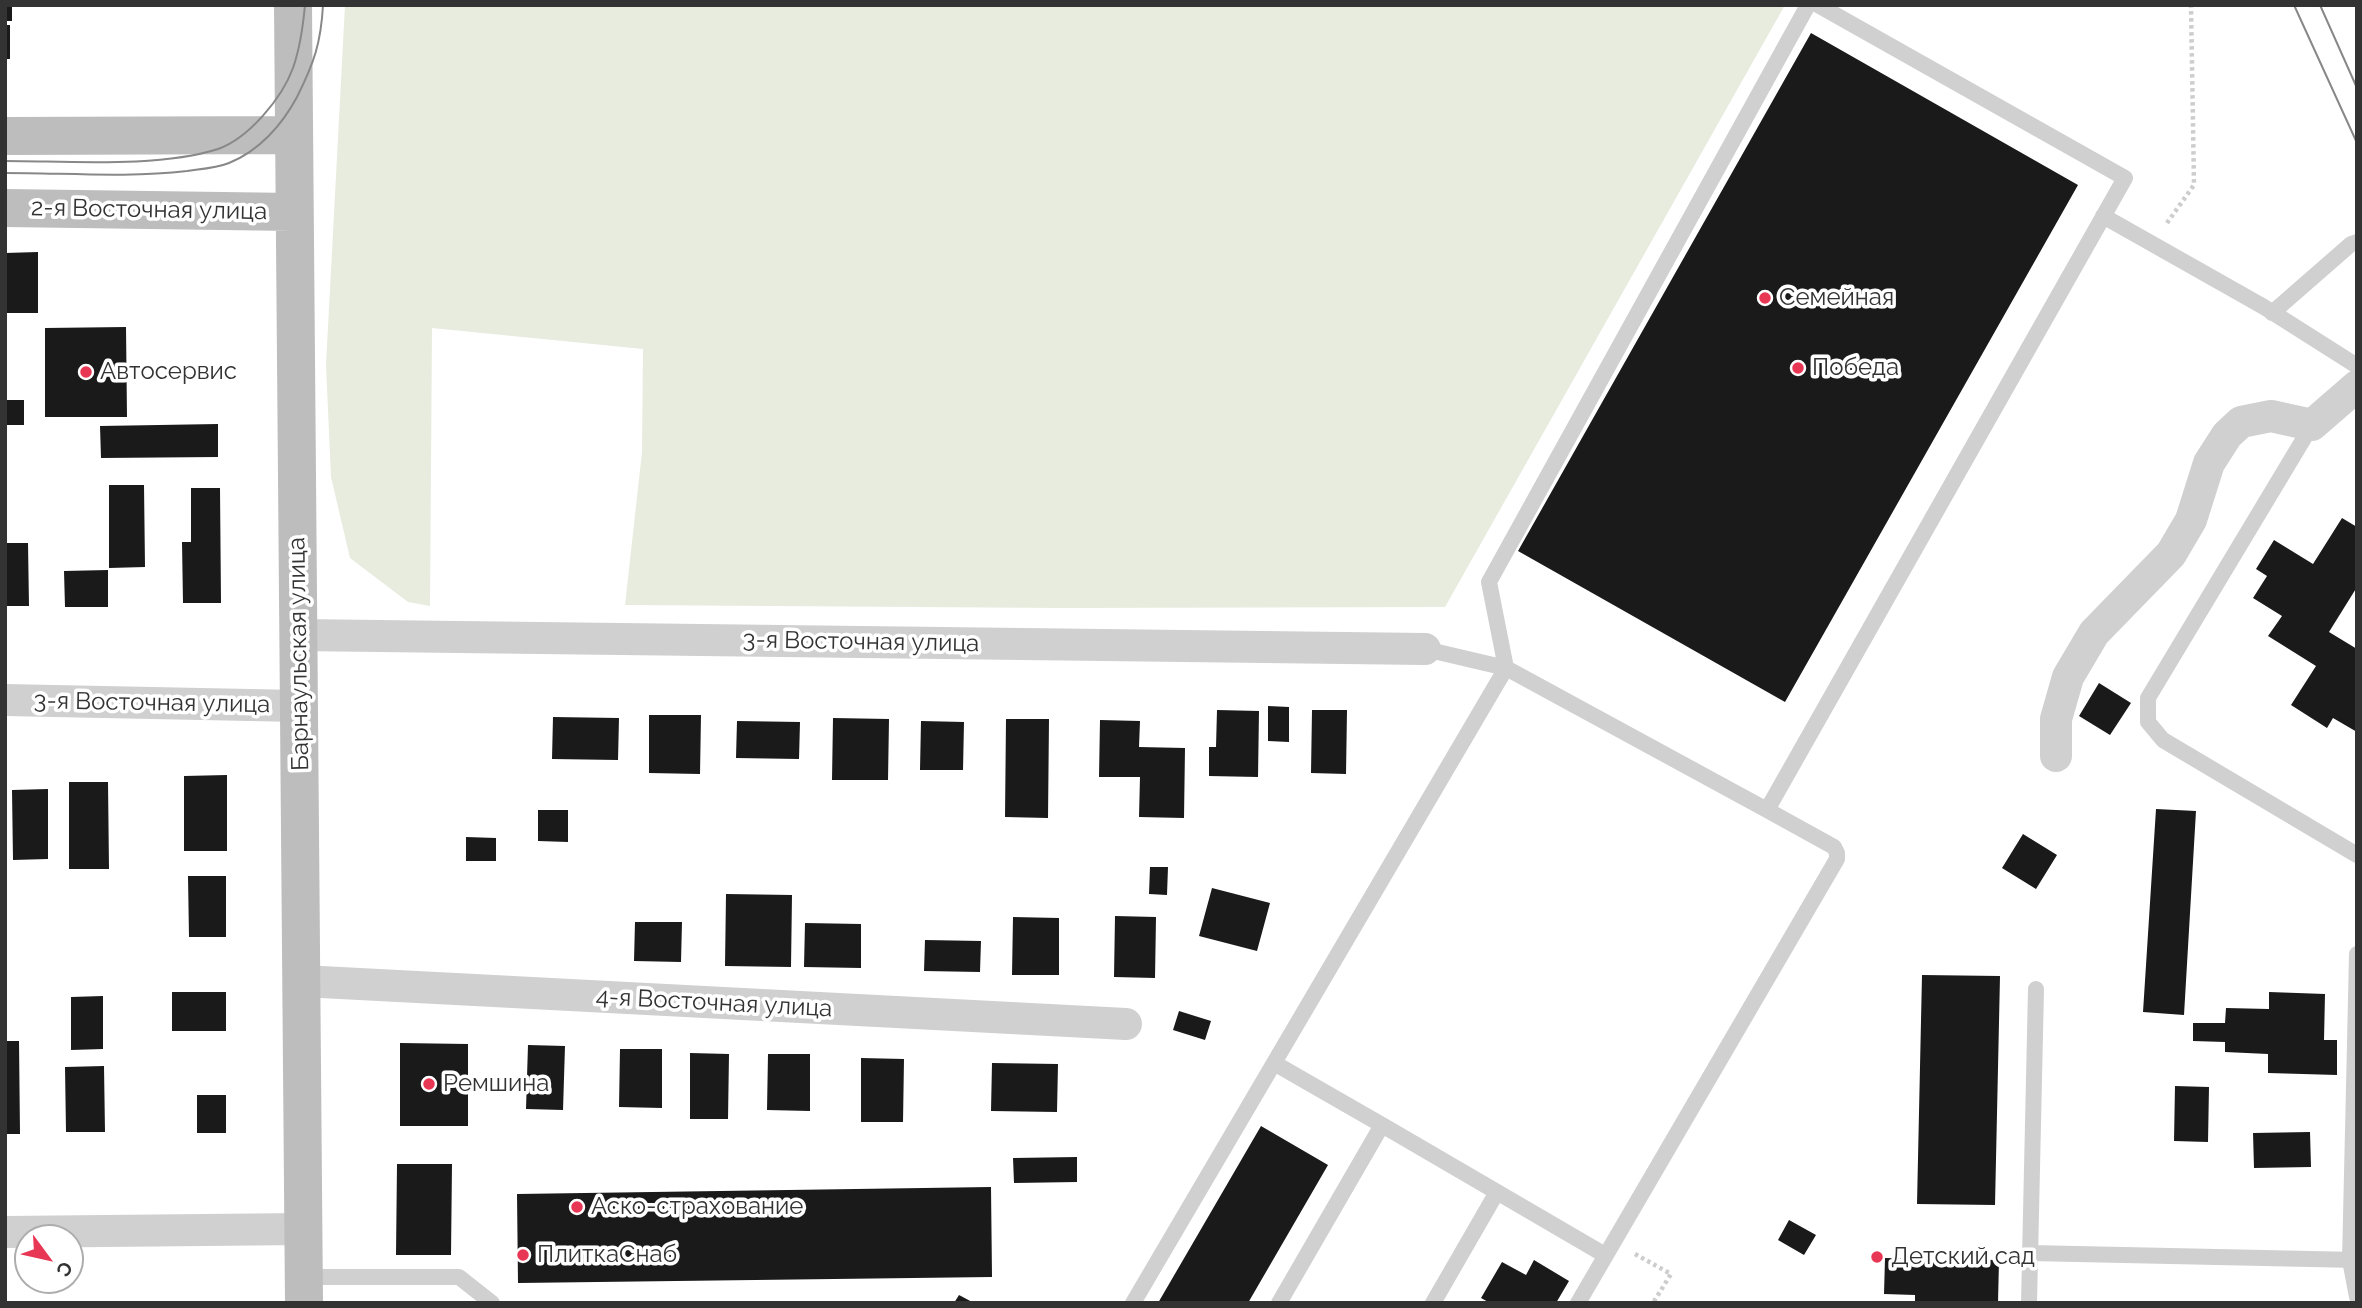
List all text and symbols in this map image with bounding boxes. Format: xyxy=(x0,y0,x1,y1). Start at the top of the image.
street label: 2-я Восточная улица xyxy=(31,194,267,226)
place label: Семейная xyxy=(1779,284,1894,312)
marker: Семейная xyxy=(1757,290,1773,306)
place label: Победа xyxy=(1812,354,1899,382)
place label: Автосервис xyxy=(100,358,237,386)
marker: Победа xyxy=(1790,360,1806,376)
marker: Автосервис xyxy=(78,364,94,380)
street label: Барнаульская улица xyxy=(283,537,315,771)
street label: 3-я Восточная улица xyxy=(742,626,980,658)
street label: 3-я Восточная улица xyxy=(33,687,271,719)
street label: 4-я Восточная улица xyxy=(595,982,833,1024)
place label: Ремшина xyxy=(443,1070,549,1098)
marker: Ремшина xyxy=(421,1076,437,1092)
place label: Аско-страхование xyxy=(591,1193,803,1221)
marker: Аско-страхование xyxy=(569,1199,585,1215)
north arrow xyxy=(14,1224,84,1294)
place label: ПлиткаСнаб xyxy=(537,1241,677,1269)
place label: Детский сад xyxy=(1891,1243,2035,1271)
marker: ПлиткаСнаб xyxy=(515,1247,531,1263)
marker: Детский сад xyxy=(1869,1249,1885,1265)
text: С xyxy=(52,1258,78,1281)

